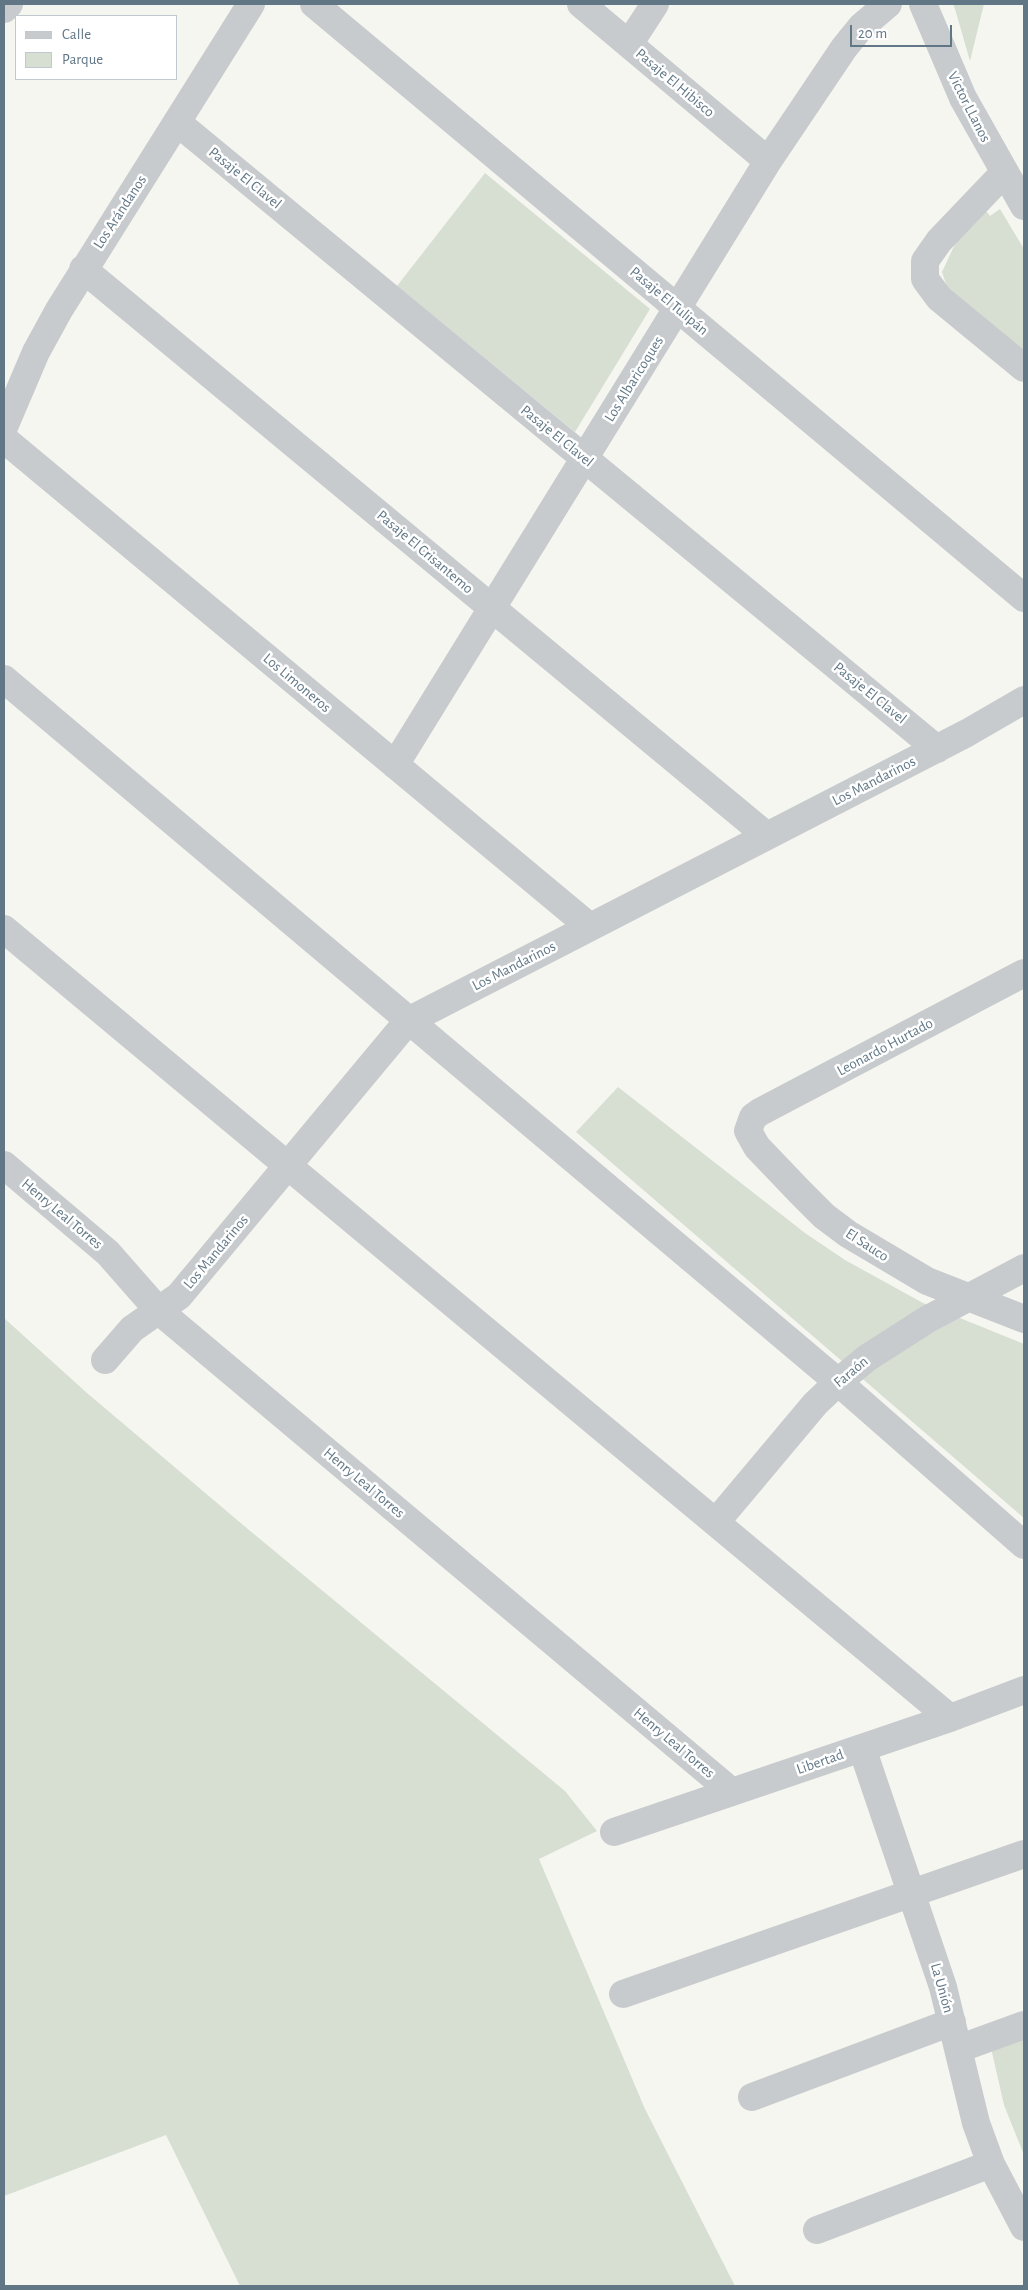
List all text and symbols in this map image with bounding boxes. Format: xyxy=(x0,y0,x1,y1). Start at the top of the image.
legend xyxy=(15,15,178,80)
scale bar xyxy=(853,15,956,47)
text: 20 m xyxy=(858,26,887,41)
text: Calle xyxy=(62,27,91,42)
street label: Pasaje El Hibisco xyxy=(632,45,718,121)
text: Parque xyxy=(62,52,103,67)
street label: Victor LLanos xyxy=(944,69,994,145)
street label: Pasaje El Clavel xyxy=(205,143,285,213)
street label: Los Arándanos xyxy=(89,172,151,252)
street label: Pasaje El Tulipán xyxy=(626,263,712,339)
street label: Los Albaricoques xyxy=(600,333,668,425)
street label: Pasaje El Clavel xyxy=(517,401,597,471)
street label: Pasaje El Crisantemo xyxy=(373,506,477,598)
street label: Los Limoneros xyxy=(259,649,335,717)
street label: Pasaje El Clavel xyxy=(830,658,910,728)
street label: Los Mandarinos xyxy=(829,752,919,810)
street label: Los Mandarinos xyxy=(469,937,559,995)
street label: Leonardo Hurtado xyxy=(834,1014,936,1080)
street label: Henry Leal Torres xyxy=(18,1175,106,1253)
street label: Los Mandarinos xyxy=(180,1211,252,1293)
street label: El Sauco xyxy=(842,1224,892,1266)
street label: Faraón xyxy=(830,1352,872,1392)
street label: Henry Leal Torres xyxy=(320,1444,408,1522)
street label: Henry Leal Torres xyxy=(630,1704,718,1782)
street label: Libertad xyxy=(794,1746,846,1778)
street label: La Unión xyxy=(926,1961,958,2015)

